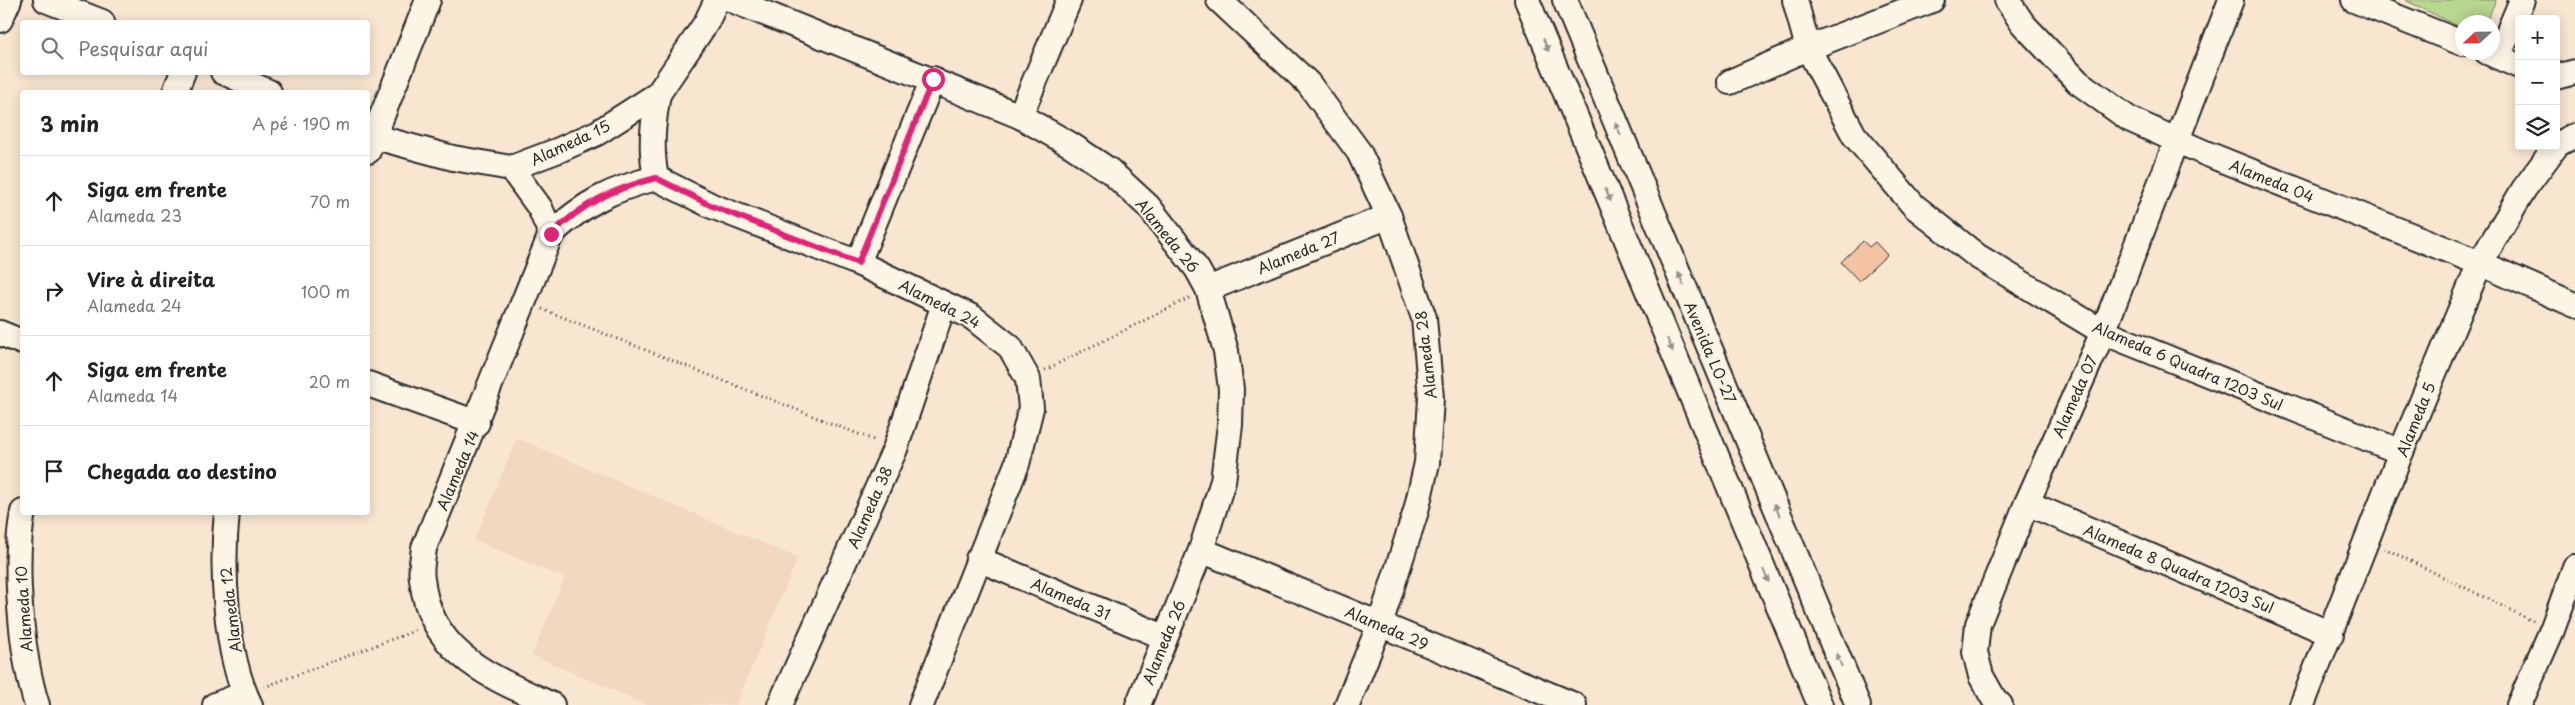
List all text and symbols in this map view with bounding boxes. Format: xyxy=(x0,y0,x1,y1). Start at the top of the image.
north arrow xyxy=(2455,15,2500,60)
map controls xyxy=(2515,15,2560,150)
button: + xyxy=(2515,15,2560,60)
search box xyxy=(20,20,370,75)
icon: search xyxy=(38,34,66,62)
text: Pesquisar aqui xyxy=(78,34,208,62)
one-way arrow xyxy=(1542,38,1550,52)
button: − xyxy=(2515,60,2560,105)
route start xyxy=(922,68,945,91)
button: layers xyxy=(2515,105,2560,150)
text: 3 min xyxy=(40,107,99,139)
text: A pé · 190 m xyxy=(252,111,350,135)
street label: Alameda 15 xyxy=(526,113,614,171)
one-way arrow xyxy=(1614,122,1622,136)
street label: Alameda 04 xyxy=(2226,153,2318,208)
text: Siga em frente xyxy=(87,175,227,203)
icon: ahead xyxy=(40,187,68,215)
one-way arrow xyxy=(1604,188,1612,203)
text: 70 m xyxy=(310,189,350,213)
street label: Alameda 26 xyxy=(1131,193,1205,277)
text: Alameda 23 xyxy=(87,203,182,227)
route end xyxy=(540,223,563,246)
street label: Alameda 27 xyxy=(1253,225,1343,279)
text: Vire à direita xyxy=(87,265,215,293)
one-way arrow xyxy=(1676,272,1684,286)
street label: Alameda 24 xyxy=(895,273,985,333)
icon: right xyxy=(40,277,68,305)
text: 100 m xyxy=(301,279,350,303)
text: Alameda 24 xyxy=(87,293,182,317)
street label: Avenida LO-27 xyxy=(1679,298,1743,407)
street label: Alameda 28 xyxy=(1408,309,1442,401)
street label: Alameda 6 Quadra 1203 Sul xyxy=(2089,314,2287,416)
one-way arrow xyxy=(1667,338,1675,352)
street label: Alameda 07 xyxy=(2046,351,2103,441)
text: Siga em frente xyxy=(87,355,227,383)
icon: ahead xyxy=(40,367,68,395)
text: 20 m xyxy=(309,369,350,393)
street label: Alameda 5 xyxy=(2390,378,2440,460)
text: Alameda 14 xyxy=(87,383,178,407)
street label: Alameda 14 xyxy=(430,426,484,514)
icon: arrive xyxy=(40,457,68,485)
text: Chegada ao destino xyxy=(87,457,277,485)
street label: Alameda 38 xyxy=(841,462,897,552)
one-way arrow xyxy=(1772,503,1780,517)
street label: Alameda 8 Quadra 1203 Sul xyxy=(2080,517,2278,619)
street label: Alameda 10 xyxy=(9,565,37,653)
street label: Alameda 12 xyxy=(213,566,247,654)
one-way arrow xyxy=(1763,569,1771,583)
street label: Alameda 31 xyxy=(1028,571,1114,625)
street label: Alameda 26 xyxy=(1136,596,1190,688)
street label: Alameda 29 xyxy=(1342,599,1432,655)
one-way arrow xyxy=(1835,653,1843,667)

